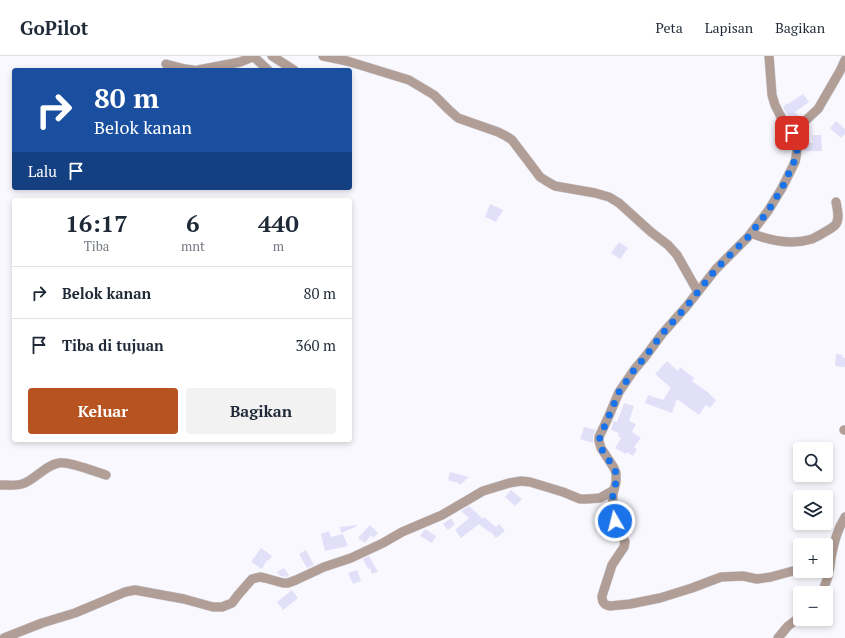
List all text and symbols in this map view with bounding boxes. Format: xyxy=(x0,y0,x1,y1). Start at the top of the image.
text: GoPilot xyxy=(20,15,88,40)
text: Peta xyxy=(656,18,683,37)
text: Lapisan xyxy=(705,18,753,37)
text: Bagikan xyxy=(775,18,825,37)
text: 80 m xyxy=(94,79,159,116)
icon: right xyxy=(28,84,80,136)
text: Belok kanan xyxy=(94,115,192,139)
pin xyxy=(775,116,809,150)
icon: arrive xyxy=(781,122,803,144)
icon: arrive xyxy=(65,160,87,182)
text: Lalu xyxy=(28,161,57,181)
text: 16:17 xyxy=(65,207,128,239)
text: 6 xyxy=(186,207,200,239)
text: 440 xyxy=(258,207,299,239)
text: Tiba xyxy=(84,237,109,255)
text: mnt xyxy=(181,237,205,255)
text: m xyxy=(273,237,284,255)
icon: right xyxy=(28,282,50,304)
text: Belok kanan xyxy=(62,283,151,303)
text: 80 m xyxy=(303,283,336,303)
icon: arrive xyxy=(28,334,50,356)
text: Tiba di tujuan xyxy=(62,335,164,355)
text: 360 m xyxy=(295,335,336,355)
button: Keluar xyxy=(28,388,178,434)
button: Bagikan xyxy=(186,388,336,434)
map controls xyxy=(793,442,833,626)
button: search xyxy=(793,442,833,482)
button: layers xyxy=(793,490,833,530)
position arrow xyxy=(594,500,636,542)
button: + xyxy=(793,538,833,578)
button: − xyxy=(793,586,833,626)

